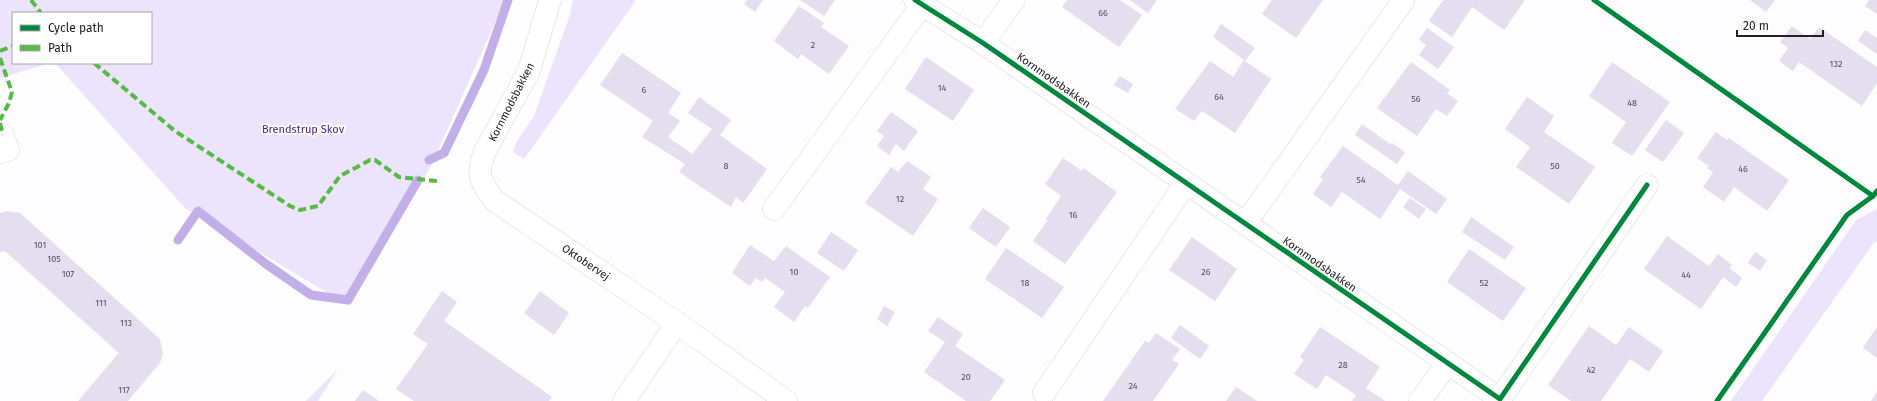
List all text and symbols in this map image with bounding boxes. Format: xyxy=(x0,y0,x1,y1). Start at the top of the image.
house number: 66 xyxy=(1098,8,1108,18)
legend xyxy=(12,12,152,64)
scale bar xyxy=(1737,12,1823,38)
text: 20 m xyxy=(1743,19,1769,33)
text: Cycle path xyxy=(48,21,104,35)
house number: 2 xyxy=(811,40,815,50)
text: Path xyxy=(48,41,72,55)
street label: Kornmodsbakken xyxy=(1014,50,1093,111)
house number: 132 xyxy=(1830,59,1842,69)
street label: Kornmodsbakken xyxy=(486,61,537,144)
house number: 14 xyxy=(938,83,947,93)
house number: 6 xyxy=(642,85,647,95)
house number: 64 xyxy=(1214,92,1224,102)
house number: 56 xyxy=(1411,94,1421,104)
house number: 48 xyxy=(1627,98,1637,108)
park label: Brendstrup Skov xyxy=(262,123,345,136)
house number: 8 xyxy=(724,161,729,171)
house number: 50 xyxy=(1550,161,1560,171)
house number: 46 xyxy=(1738,164,1748,174)
house number: 54 xyxy=(1356,175,1366,185)
house number: 12 xyxy=(896,194,904,204)
house number: 16 xyxy=(1069,210,1078,220)
street label: Kornmodsbakken xyxy=(1280,234,1359,295)
house number: 101 xyxy=(34,240,46,250)
street label: Oktobervej xyxy=(559,242,612,283)
house number: 105 xyxy=(47,254,61,264)
house number: 10 xyxy=(790,267,798,277)
house number: 26 xyxy=(1201,267,1211,277)
house number: 107 xyxy=(62,269,74,279)
house number: 44 xyxy=(1681,270,1691,280)
house number: 18 xyxy=(1021,278,1029,288)
house number: 52 xyxy=(1480,278,1488,288)
house number: 111 xyxy=(95,298,107,308)
house number: 113 xyxy=(120,318,132,328)
house number: 28 xyxy=(1338,360,1348,370)
house number: 42 xyxy=(1586,365,1596,375)
house number: 20 xyxy=(961,372,971,382)
house number: 24 xyxy=(1128,381,1138,391)
house number: 117 xyxy=(118,385,130,395)

